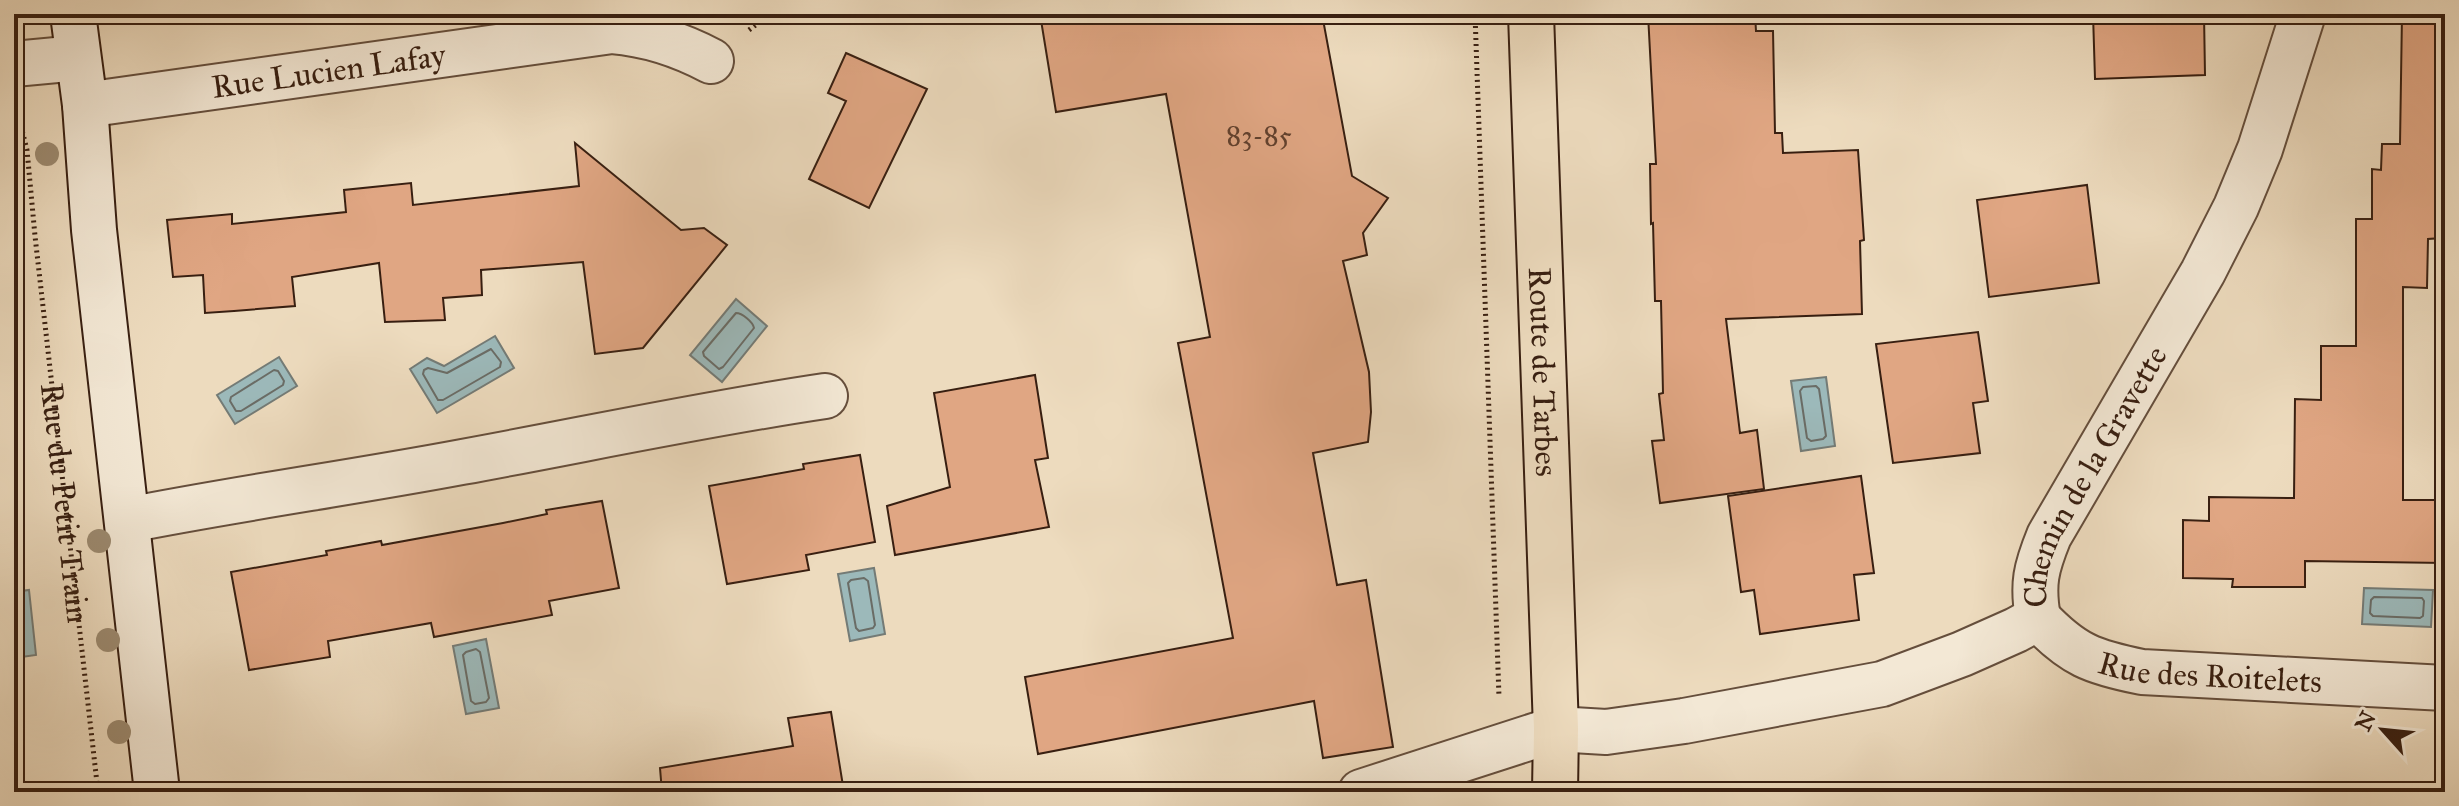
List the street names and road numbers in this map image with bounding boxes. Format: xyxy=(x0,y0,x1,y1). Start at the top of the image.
street label: Rue Lucien Lafay xyxy=(209,35,449,107)
street label: Route de Tarbes xyxy=(1520,266,1567,477)
street label: Chemin de la Gravette xyxy=(2015,339,2175,609)
street label: Rue du Petit Train xyxy=(32,381,98,625)
street label: Rue des Roitelets xyxy=(2094,643,2323,701)

